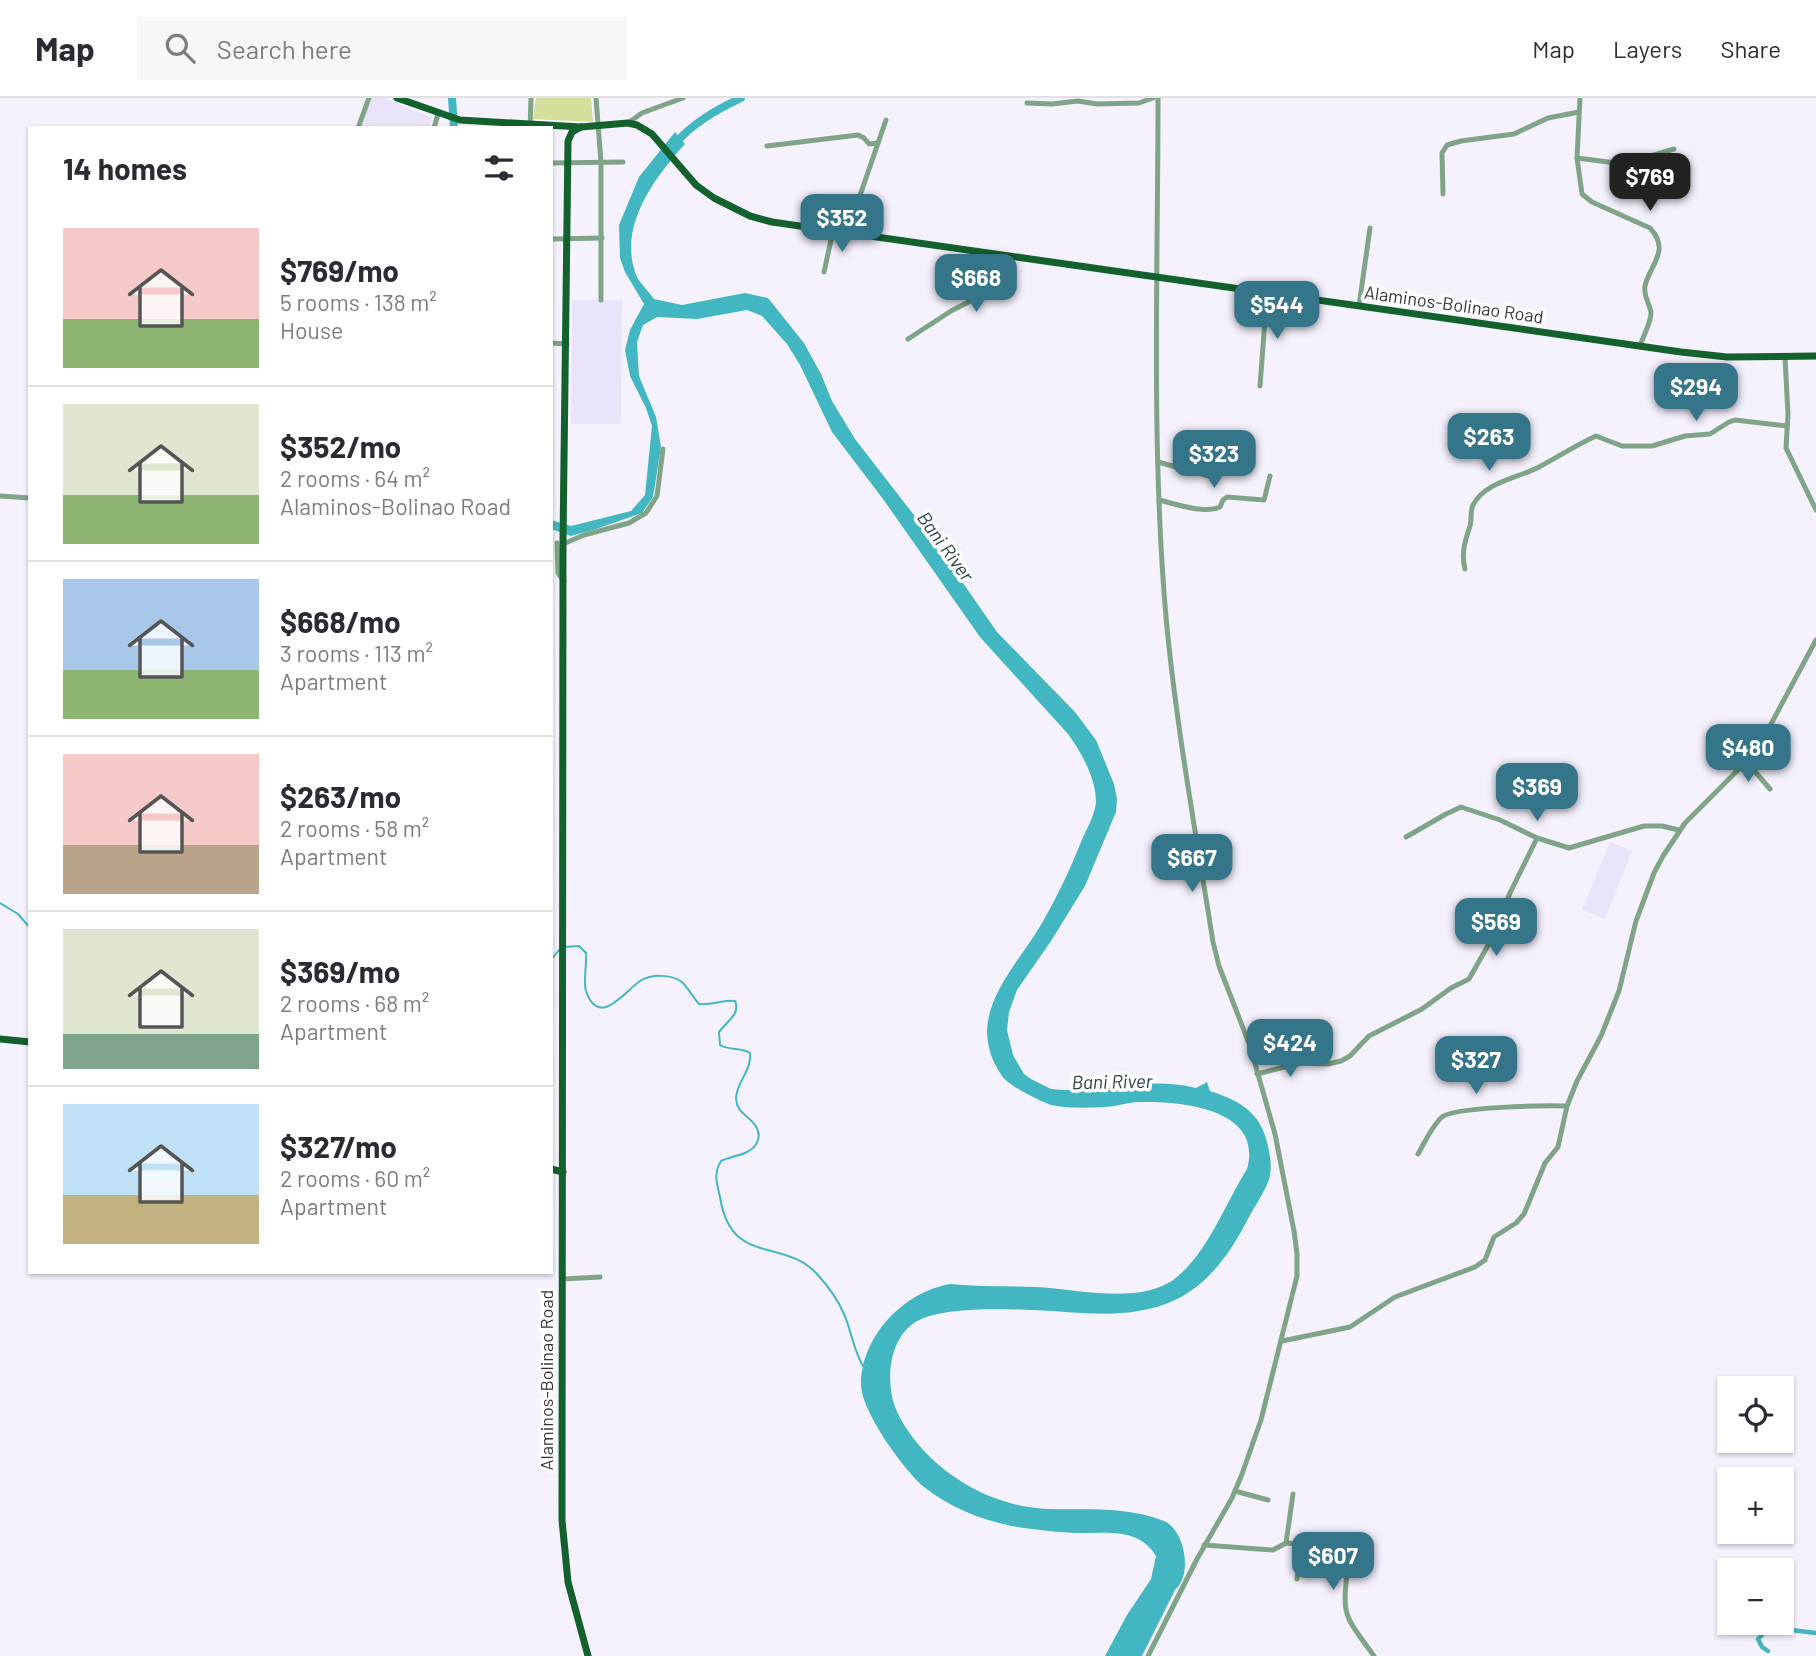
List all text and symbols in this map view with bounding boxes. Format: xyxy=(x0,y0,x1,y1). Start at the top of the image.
search box xyxy=(137,17,627,80)
text: Map xyxy=(35,28,95,68)
icon: search xyxy=(161,29,199,67)
text: Search here xyxy=(217,33,352,64)
text: Map xyxy=(1532,34,1575,63)
text: Layers xyxy=(1613,34,1682,63)
text: Share xyxy=(1720,34,1781,63)
icon: filters xyxy=(480,149,518,187)
text: 14 homes xyxy=(63,150,187,186)
pin: $769 xyxy=(1609,153,1691,213)
text: $769 xyxy=(1625,162,1675,190)
pin: $352 xyxy=(801,194,883,254)
text: $352 xyxy=(817,203,867,231)
text: $769/mo xyxy=(280,252,399,288)
pin: $668 xyxy=(935,254,1017,314)
icon: home xyxy=(119,256,203,340)
text: $668 xyxy=(951,263,1001,291)
street label: Alaminos-Bolinao Road xyxy=(1363,281,1545,327)
pin: $544 xyxy=(1236,282,1318,341)
text: 5 rooms · 138 m² xyxy=(280,288,437,316)
text: $544 xyxy=(1250,290,1304,318)
text: House xyxy=(280,316,343,344)
pin: $294 xyxy=(1655,364,1737,423)
text: $294 xyxy=(1670,372,1722,400)
pin: $263 xyxy=(1448,414,1530,473)
text: $263 xyxy=(1464,422,1514,450)
text: $352/mo xyxy=(280,428,401,464)
pin: $323 xyxy=(1173,430,1255,490)
icon: home xyxy=(119,432,203,516)
text: $323 xyxy=(1189,439,1239,467)
text: 2 rooms · 64 m² xyxy=(280,464,430,492)
text: Alaminos-Bolinao Road xyxy=(280,492,511,520)
water label: Bani River xyxy=(913,507,980,586)
text: $668/mo xyxy=(280,603,401,639)
icon: home xyxy=(119,607,203,691)
text: 3 rooms · 113 m² xyxy=(280,639,433,667)
text: Apartment xyxy=(280,667,387,695)
pin: $480 xyxy=(1707,724,1789,784)
text: $480 xyxy=(1722,733,1774,761)
pin: $369 xyxy=(1496,764,1578,823)
text: $369 xyxy=(1512,772,1562,800)
text: $263/mo xyxy=(280,778,401,814)
icon: home xyxy=(119,782,203,866)
text: 2 rooms · 58 m² xyxy=(280,814,429,842)
pin: $667 xyxy=(1151,834,1233,894)
text: Apartment xyxy=(280,842,387,870)
text: $667 xyxy=(1167,843,1217,871)
pin: $569 xyxy=(1455,898,1537,958)
text: $569 xyxy=(1471,907,1521,935)
text: $369/mo xyxy=(280,953,400,989)
icon: home xyxy=(119,957,203,1041)
text: 2 rooms · 68 m² xyxy=(280,989,429,1017)
text: Apartment xyxy=(280,1017,387,1045)
pin: $424 xyxy=(1249,1020,1331,1079)
text: $424 xyxy=(1263,1028,1317,1056)
pin: $327 xyxy=(1435,1037,1517,1096)
text: $327 xyxy=(1451,1045,1501,1073)
water label: Bani River xyxy=(1072,1069,1154,1093)
text: $327/mo xyxy=(280,1128,397,1164)
icon: home xyxy=(119,1132,203,1216)
text: 2 rooms · 60 m² xyxy=(280,1164,430,1192)
text: Apartment xyxy=(280,1192,387,1220)
street label: Alaminos-Bolinao Road xyxy=(535,1290,557,1470)
map controls xyxy=(1717,1376,1794,1635)
button: locate xyxy=(1717,1376,1794,1453)
button: + xyxy=(1717,1467,1794,1544)
pin: $607 xyxy=(1292,1532,1374,1592)
text: $607 xyxy=(1308,1541,1358,1569)
button: − xyxy=(1717,1558,1794,1635)

